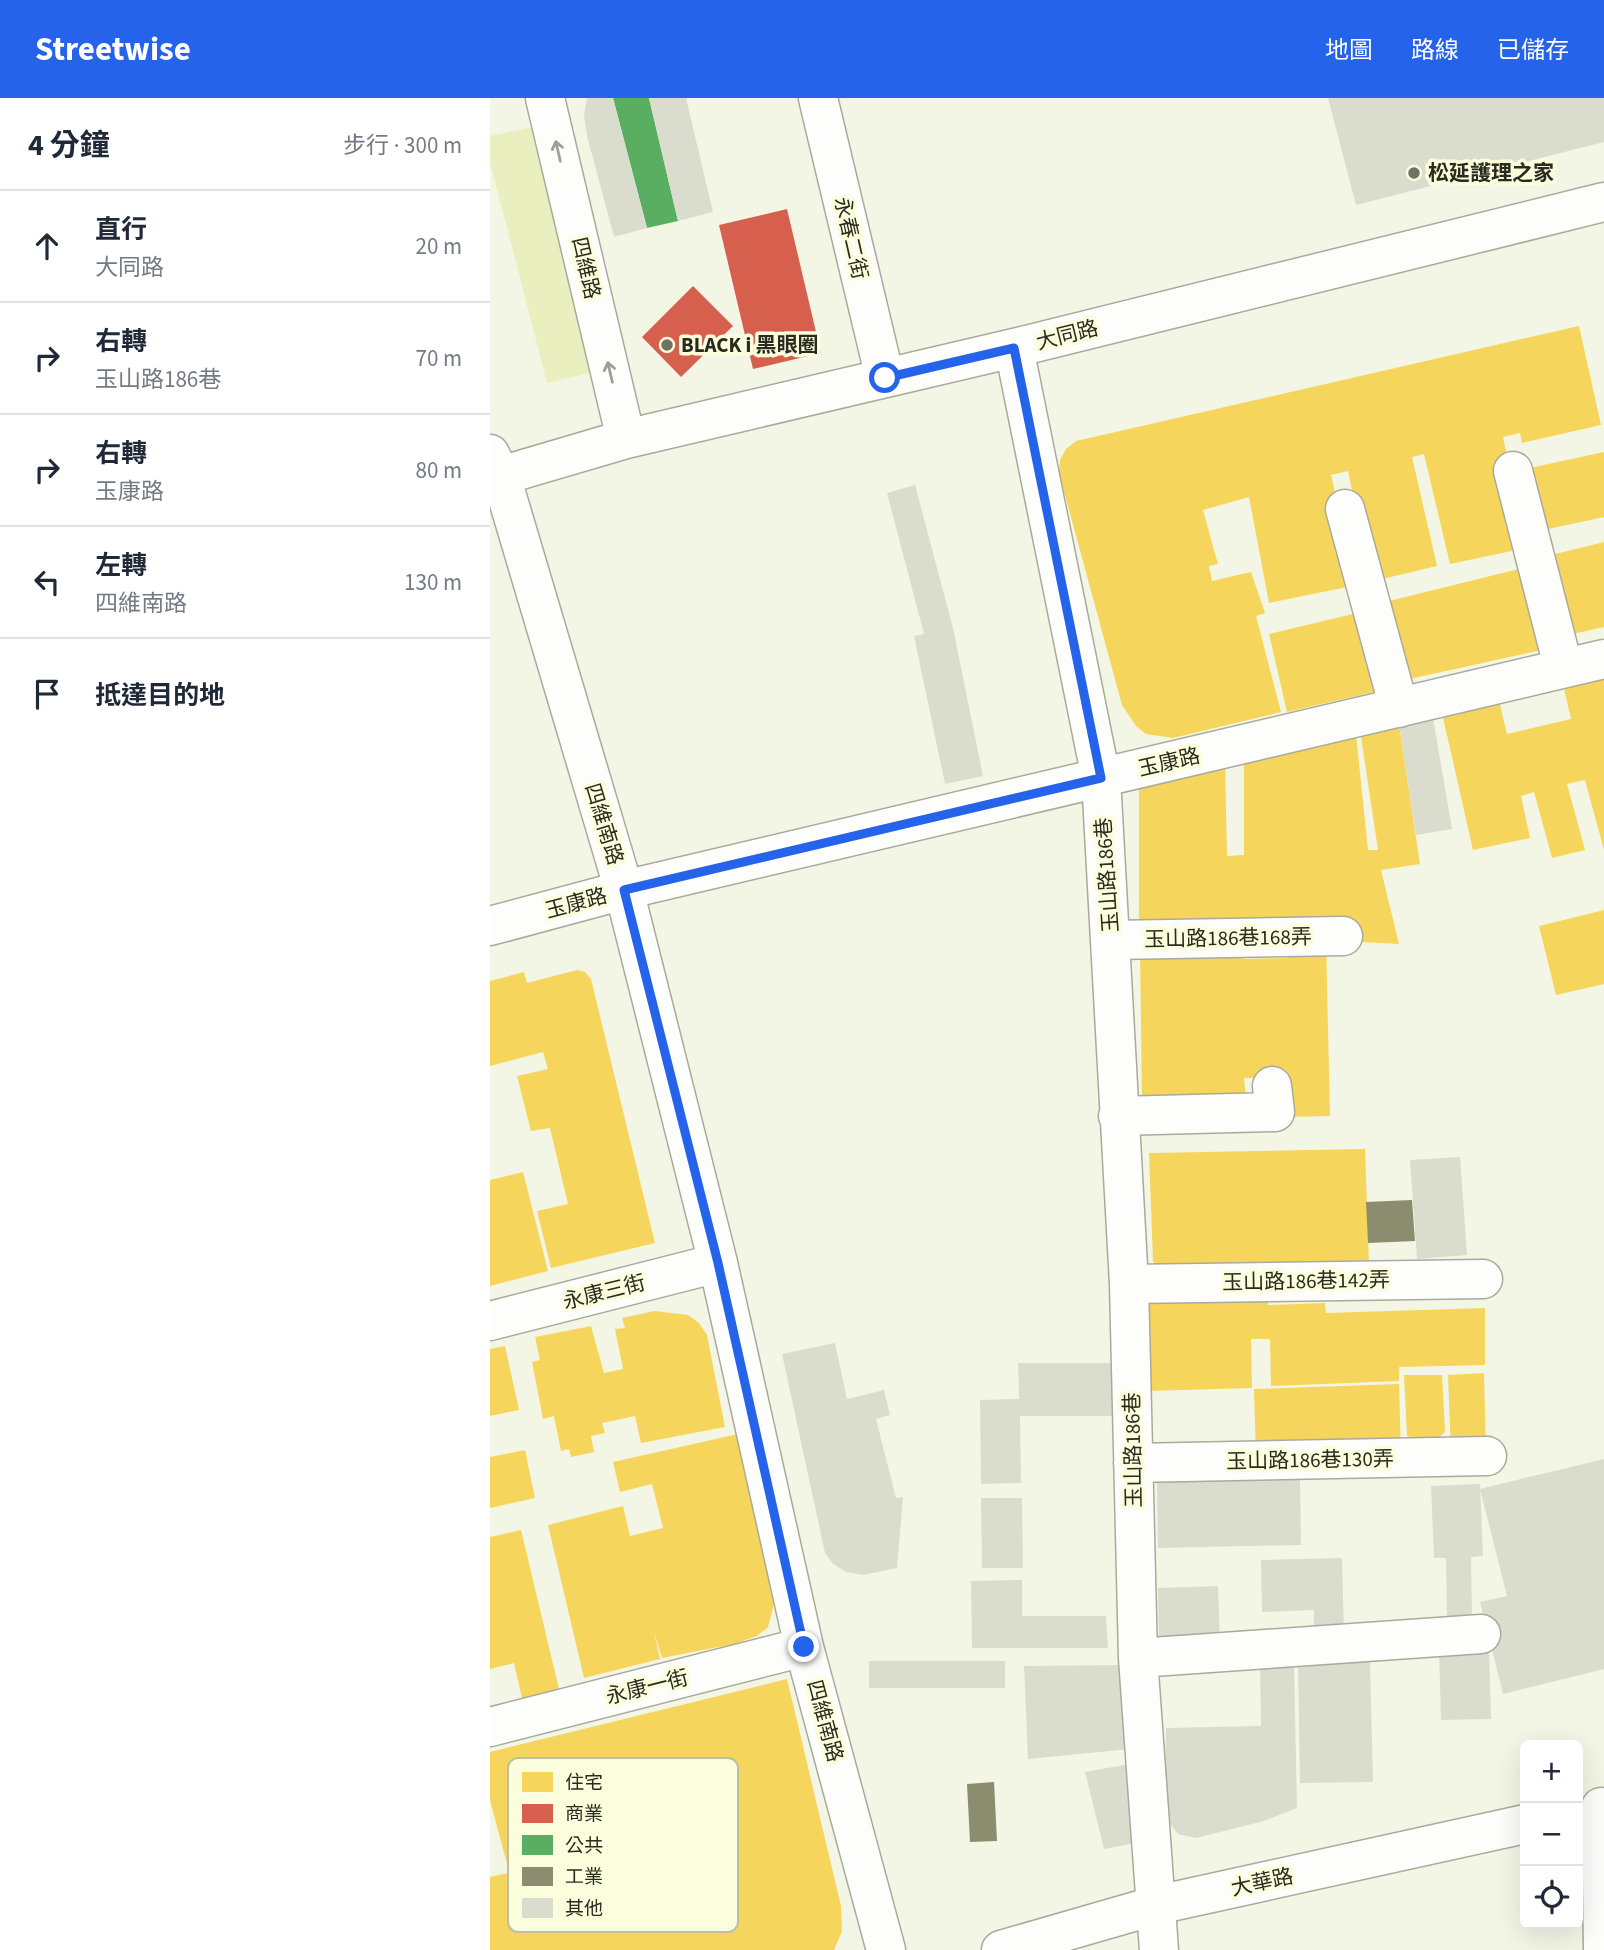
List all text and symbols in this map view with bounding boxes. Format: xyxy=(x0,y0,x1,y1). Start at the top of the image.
text: Streetwise xyxy=(35,26,191,73)
text: 地圖 xyxy=(1325,33,1373,68)
text: 路線 xyxy=(1411,33,1459,68)
text: 已儲存 xyxy=(1497,33,1569,68)
text: 4 分鐘 xyxy=(28,124,110,167)
text: 步行 · 300 m xyxy=(343,129,462,162)
one-way arrow xyxy=(551,140,564,163)
place label: 松延護理之家 xyxy=(1428,158,1554,188)
marker: 松延護理之家 xyxy=(1406,165,1422,181)
street label: 永春二街 xyxy=(827,194,875,282)
text: 直行 xyxy=(95,211,147,248)
icon: ahead xyxy=(28,227,66,265)
text: 20 m xyxy=(415,230,462,263)
street label: 四維路 xyxy=(564,234,608,302)
text: 大同路 xyxy=(95,251,164,284)
street label: 大同路 xyxy=(1033,313,1101,357)
text: 右轉 xyxy=(95,323,147,360)
place label: BLACK i 黑眼圈 xyxy=(681,330,819,360)
marker: BLACK i 黑眼圈 xyxy=(659,337,675,353)
icon: right xyxy=(28,339,66,377)
text: 70 m xyxy=(415,342,462,375)
one-way arrow xyxy=(603,361,617,384)
route start xyxy=(869,362,900,393)
text: 玉山路186巷 xyxy=(95,363,221,396)
text: 右轉 xyxy=(95,435,147,472)
icon: right xyxy=(28,451,66,489)
text: 80 m xyxy=(415,454,462,487)
text: 玉康路 xyxy=(95,475,164,508)
text: 左轉 xyxy=(95,547,147,584)
icon: left xyxy=(28,563,66,601)
text: 130 m xyxy=(404,566,462,599)
text: 四維南路 xyxy=(95,587,187,620)
icon: arrive xyxy=(28,675,66,713)
text: 抵達目的地 xyxy=(95,677,225,714)
street label: 玉康路 xyxy=(1135,740,1203,784)
street label: 四維南路 xyxy=(577,779,631,869)
street label: 玉山路186巷 xyxy=(1088,816,1126,934)
street label: 玉康路 xyxy=(542,880,610,926)
street label: 玉山路186巷168弄 xyxy=(1144,922,1312,954)
street label: 玉山路186巷142弄 xyxy=(1222,1265,1390,1297)
street label: 永康三街 xyxy=(560,1267,648,1317)
street label: 玉山路186巷 xyxy=(1117,1392,1149,1508)
street label: 玉山路186巷130弄 xyxy=(1226,1444,1394,1476)
route end xyxy=(788,1631,819,1662)
street label: 永康一街 xyxy=(603,1662,691,1712)
street label: 四維南路 xyxy=(800,1677,850,1765)
map controls xyxy=(1520,1740,1583,1929)
button: + xyxy=(1520,1740,1583,1803)
legend xyxy=(508,1758,738,1932)
text: 住宅 xyxy=(565,1770,603,1797)
text: 商業 xyxy=(565,1801,603,1828)
button: − xyxy=(1520,1803,1583,1866)
text: 公共 xyxy=(565,1833,603,1860)
street label: 大華路 xyxy=(1228,1861,1296,1903)
text: 工業 xyxy=(565,1864,603,1891)
button: locate xyxy=(1520,1866,1583,1929)
text: 其他 xyxy=(565,1896,603,1923)

